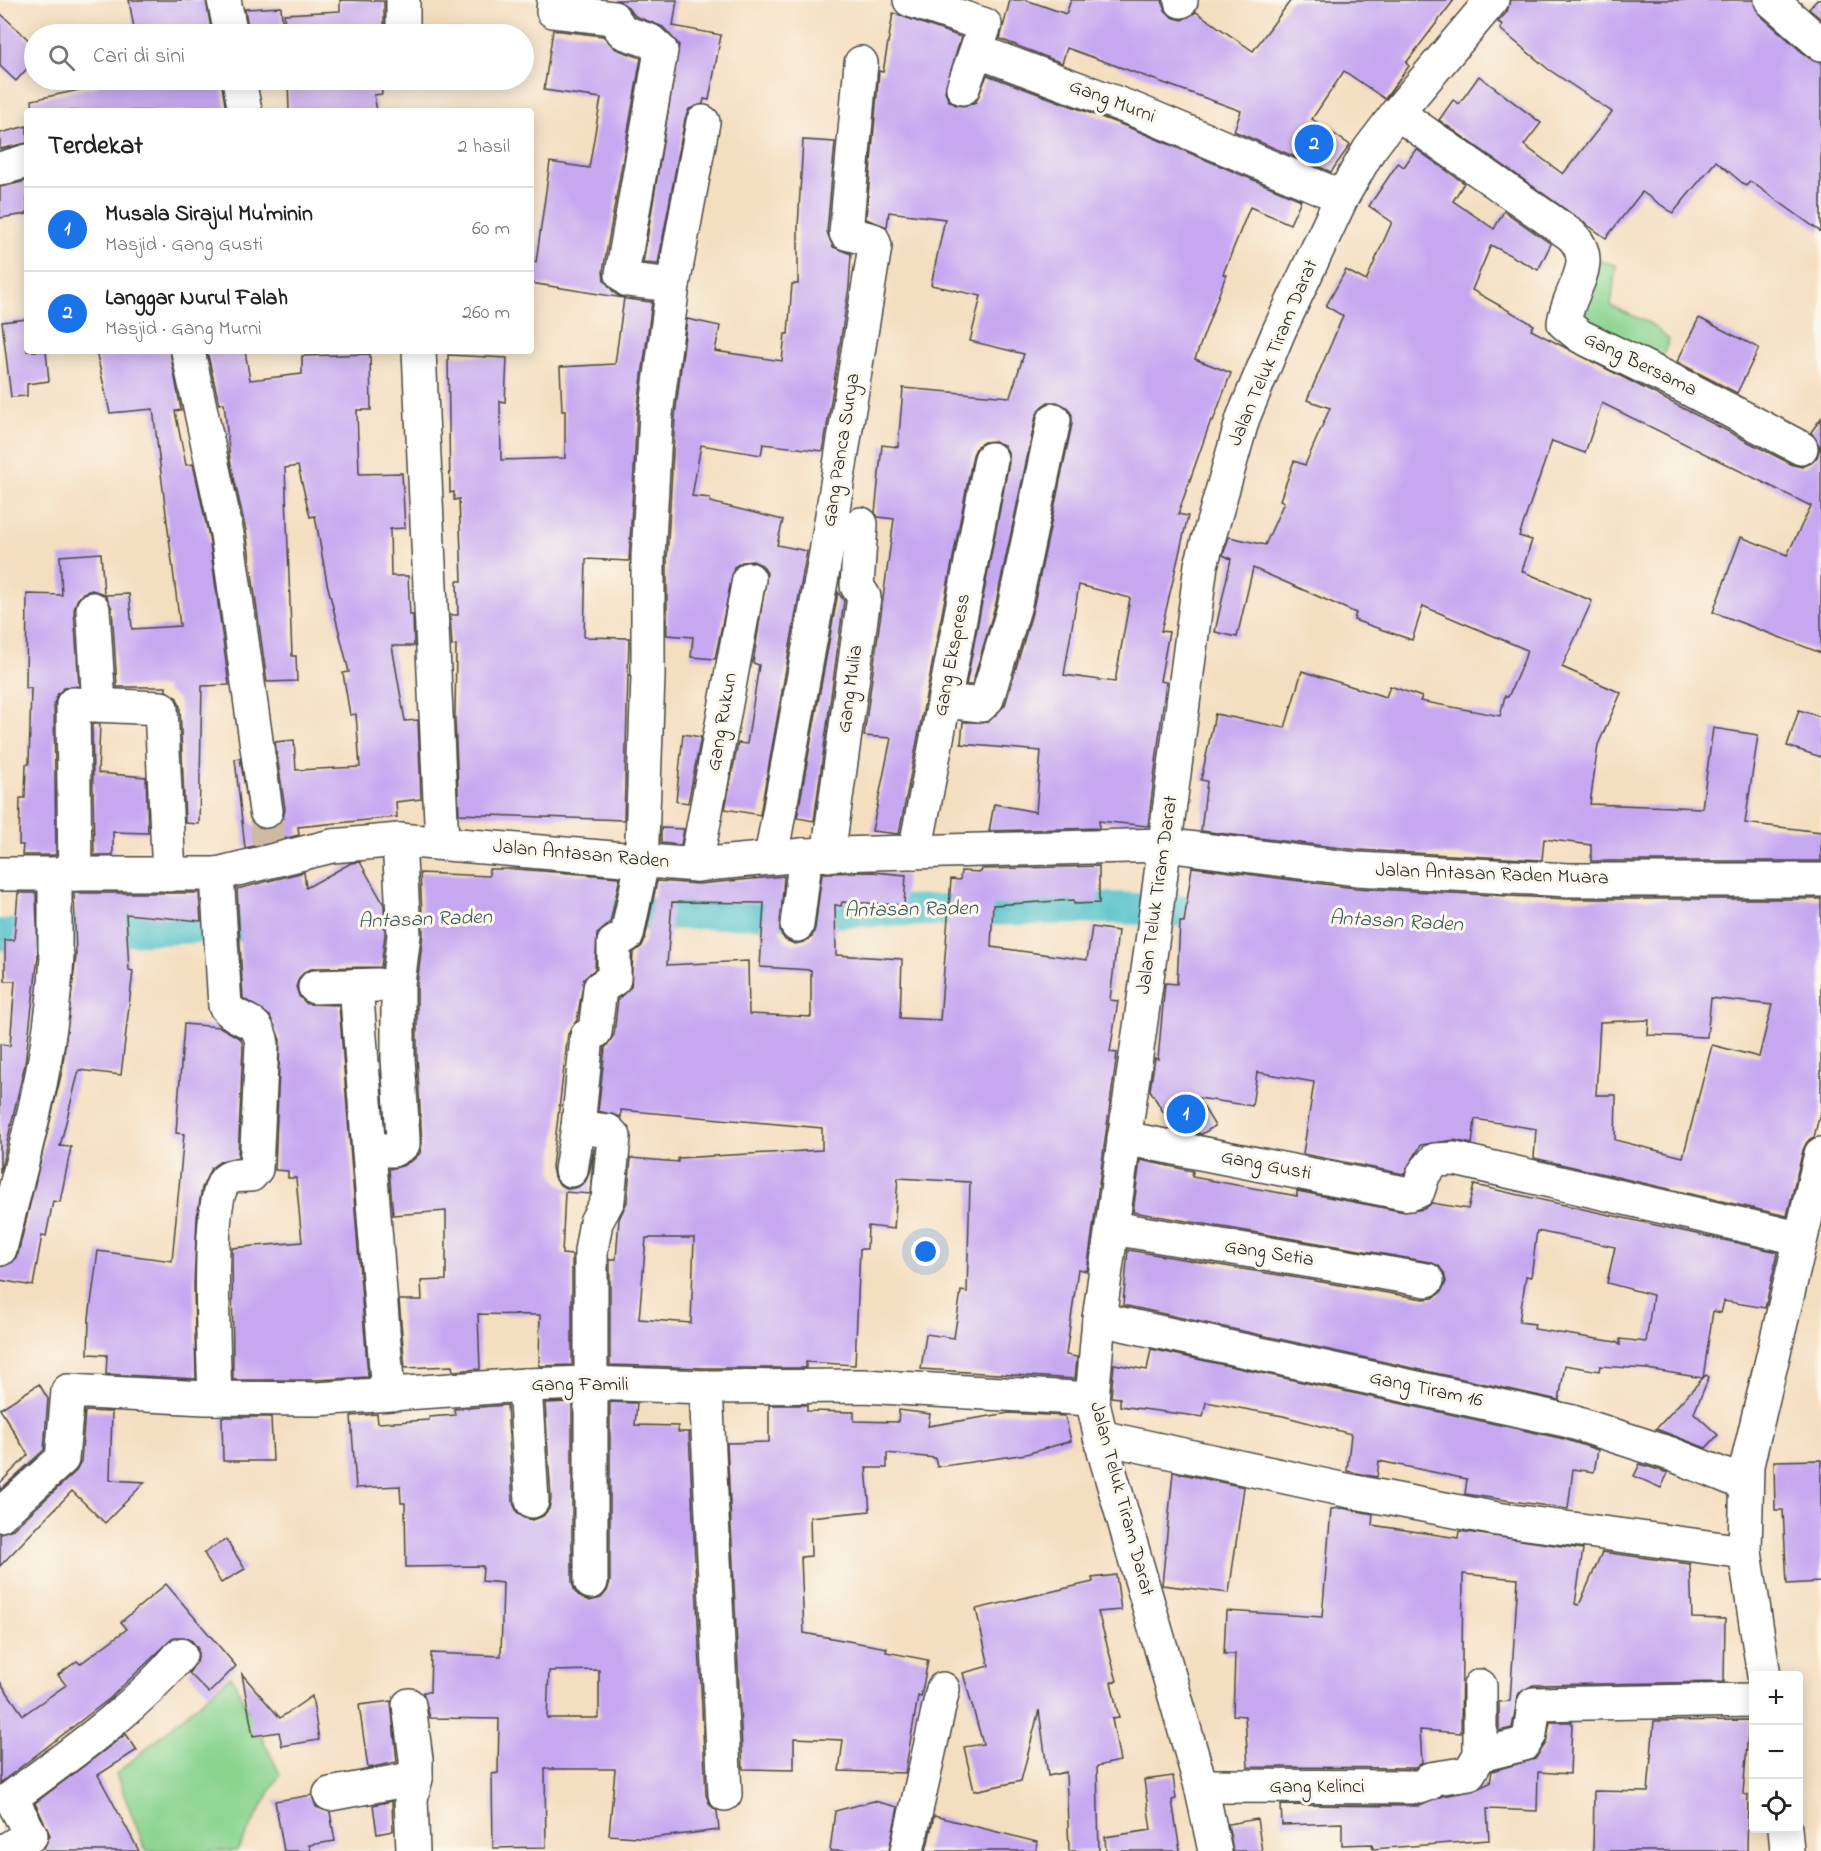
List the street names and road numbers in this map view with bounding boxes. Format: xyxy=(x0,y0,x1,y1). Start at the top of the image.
street label: Gang Murni xyxy=(1064,72,1159,133)
street label: Jalan Teluk Tiram Darat xyxy=(1222,255,1327,451)
street label: Gang Bersama xyxy=(1578,325,1702,406)
street label: Gang Panca Surya xyxy=(816,371,869,529)
street label: Gang Ekspress xyxy=(927,591,980,719)
street label: Gang Mulia xyxy=(830,643,873,735)
street label: Gang Rukun xyxy=(700,670,747,774)
street label: Jalan Teluk Tiram Darat xyxy=(1130,794,1186,996)
street label: Jalan Antasan Raden xyxy=(492,833,671,877)
street label: Jalan Antasan Raden Muara xyxy=(1375,856,1609,894)
street label: Gang Gusti xyxy=(1218,1143,1314,1190)
street label: Gang Setia xyxy=(1222,1233,1316,1276)
street label: Gang Tiram 16 xyxy=(1367,1364,1485,1417)
street label: Gang Famili xyxy=(531,1371,629,1401)
street label: Jalan Teluk Tiram Darat xyxy=(1081,1399,1161,1600)
street label: Gang Kelinci xyxy=(1269,1773,1365,1803)

